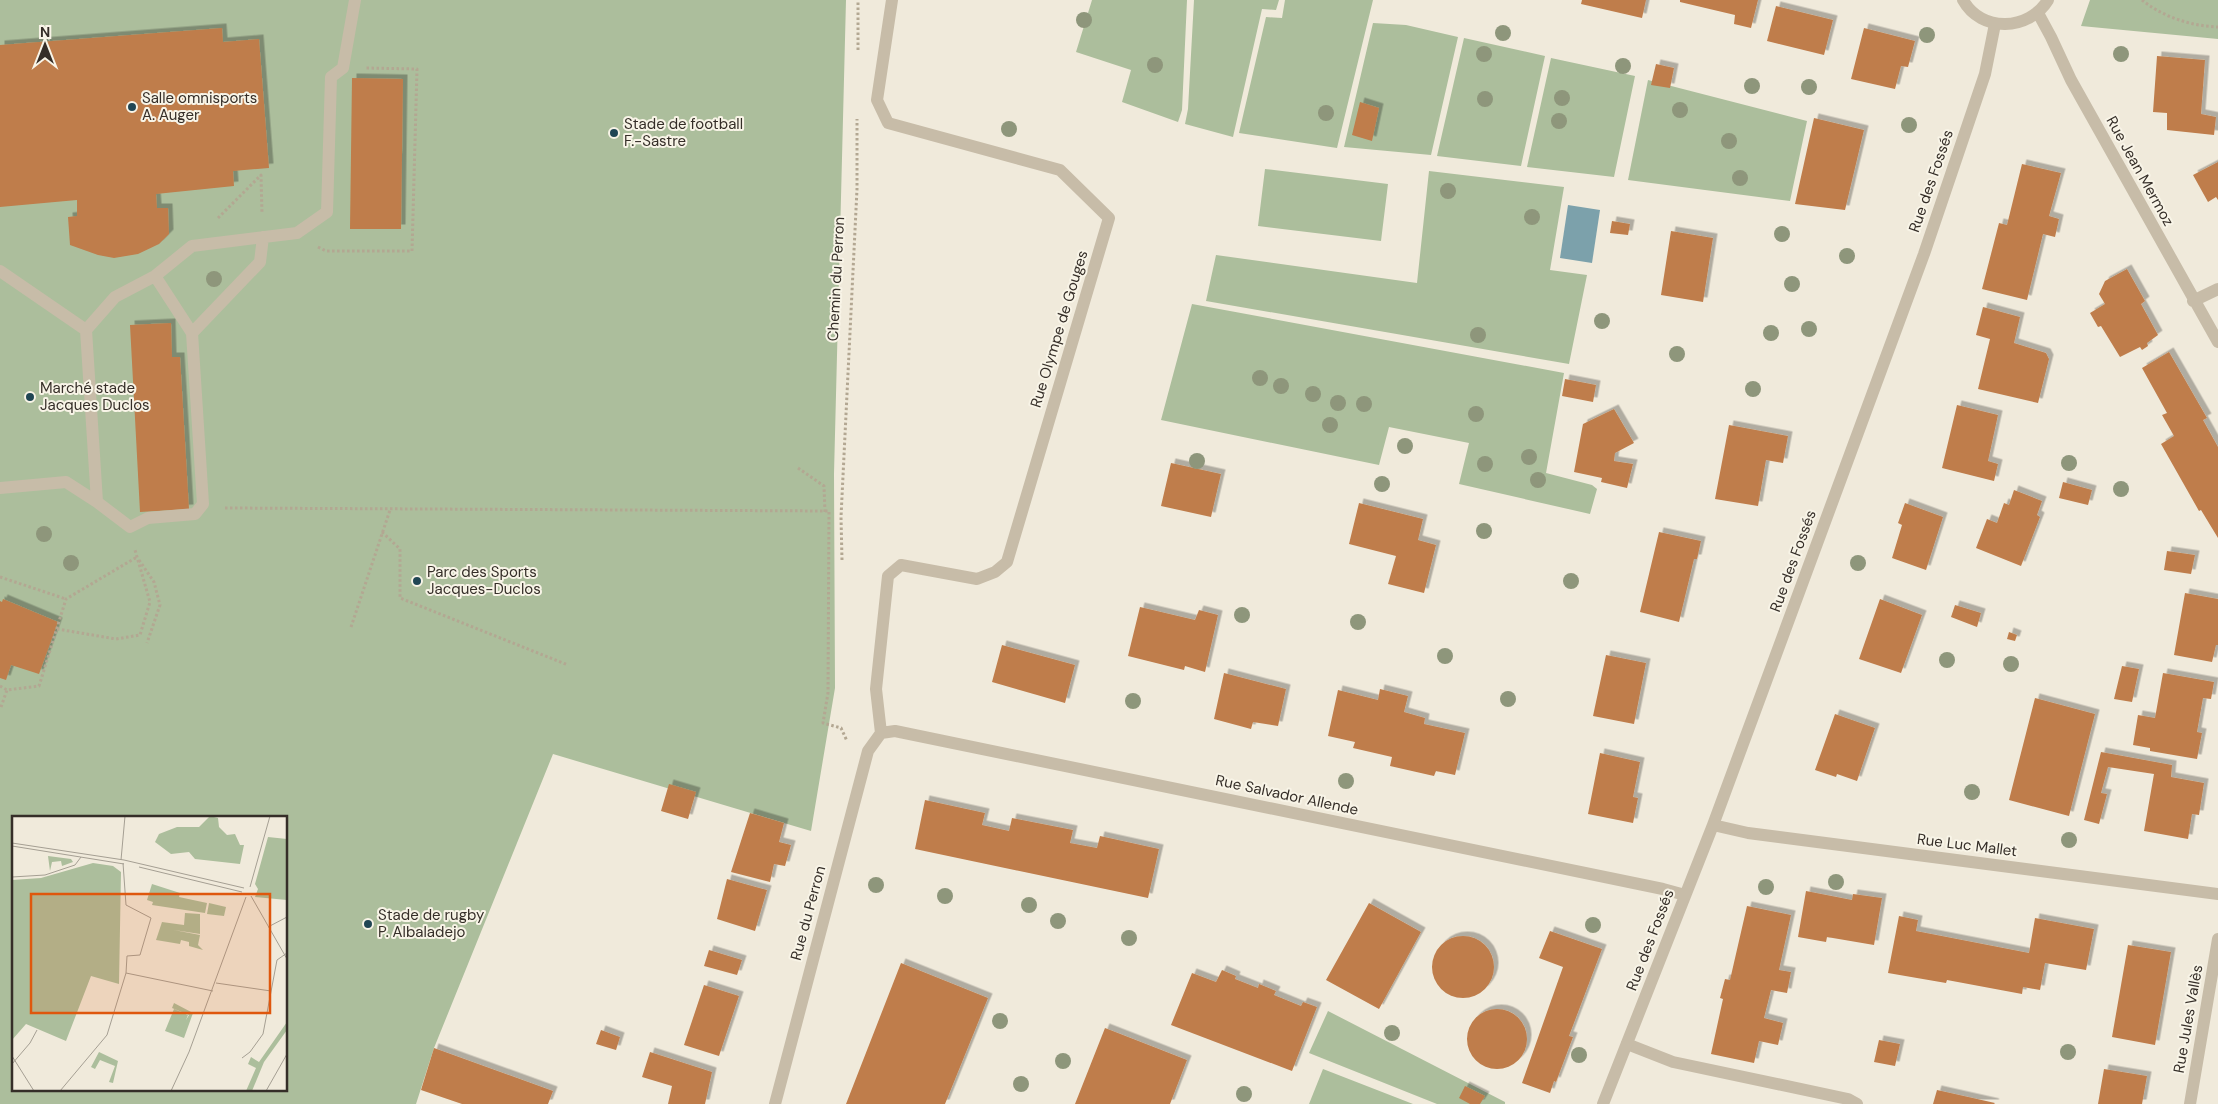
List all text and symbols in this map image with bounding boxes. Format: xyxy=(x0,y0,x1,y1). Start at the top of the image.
north arrow xyxy=(20,20,70,70)
text: N xyxy=(40,23,50,41)
place label: Salle omnisports A. Auger xyxy=(142,88,257,125)
marker: Salle omnisports A. Auger xyxy=(126,101,138,113)
street label: Rue Jean Mermoz xyxy=(2102,113,2179,230)
place label: Stade de football F.-Sastre xyxy=(624,114,743,151)
marker: Stade de football F.-Sastre xyxy=(608,127,620,139)
street label: Rue des Fossés xyxy=(1904,127,1958,235)
street label: Chemin du Perron xyxy=(823,216,849,342)
street label: Rue Olympe de Gouges xyxy=(1026,248,1092,410)
place label: Marché stade Jacques Duclos xyxy=(40,378,150,415)
marker: Marché stade Jacques Duclos xyxy=(24,391,36,403)
street label: Rue des Fossés xyxy=(1765,507,1821,615)
place label: Parc des Sports Jacques-Duclos xyxy=(427,562,541,599)
marker: Parc des Sports Jacques-Duclos xyxy=(411,575,423,587)
street label: Rue Salvador Allende xyxy=(1214,770,1360,820)
inset map xyxy=(12,816,288,1092)
street label: Rue Luc Mallet xyxy=(1916,829,2018,861)
street label: Rue du Perron xyxy=(786,864,830,962)
street label: Rue des Fossés xyxy=(1621,886,1679,994)
place label: Stade de rugby P. Albaladejo xyxy=(378,905,485,942)
marker: Stade de rugby P. Albaladejo xyxy=(362,918,374,930)
street label: Rue Jules Vallès xyxy=(2169,963,2207,1075)

